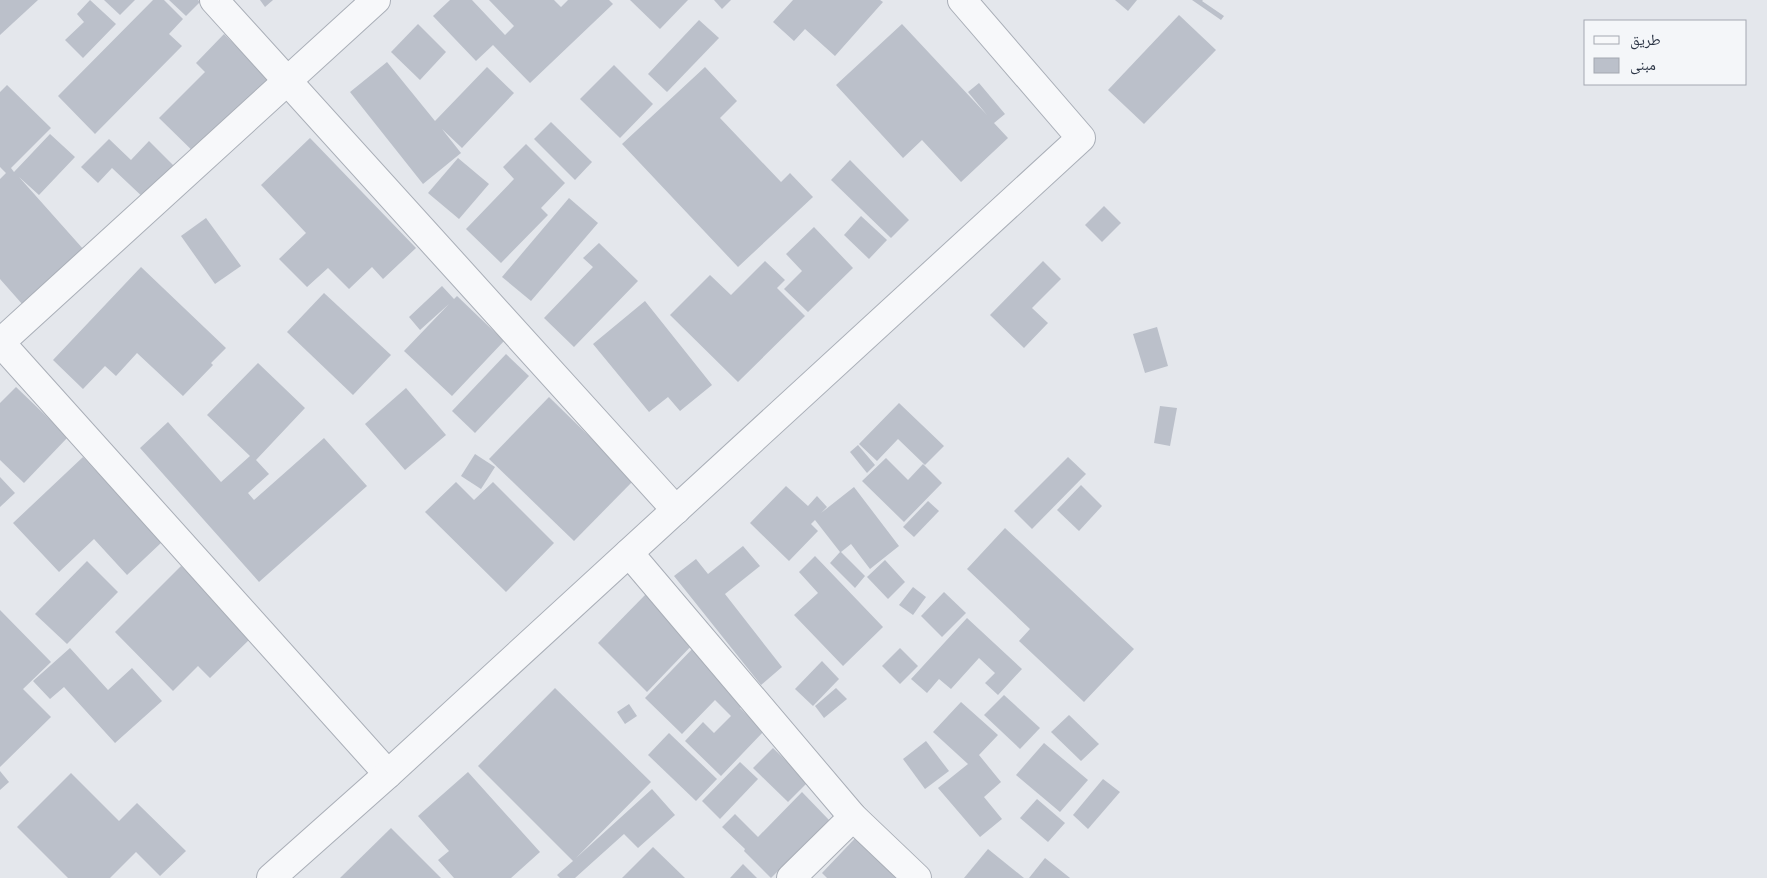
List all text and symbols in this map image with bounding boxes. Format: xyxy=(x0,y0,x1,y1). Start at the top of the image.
legend xyxy=(1584,20,1747,85)
text: طريق xyxy=(1630,30,1661,50)
text: مبنى xyxy=(1630,55,1656,75)

